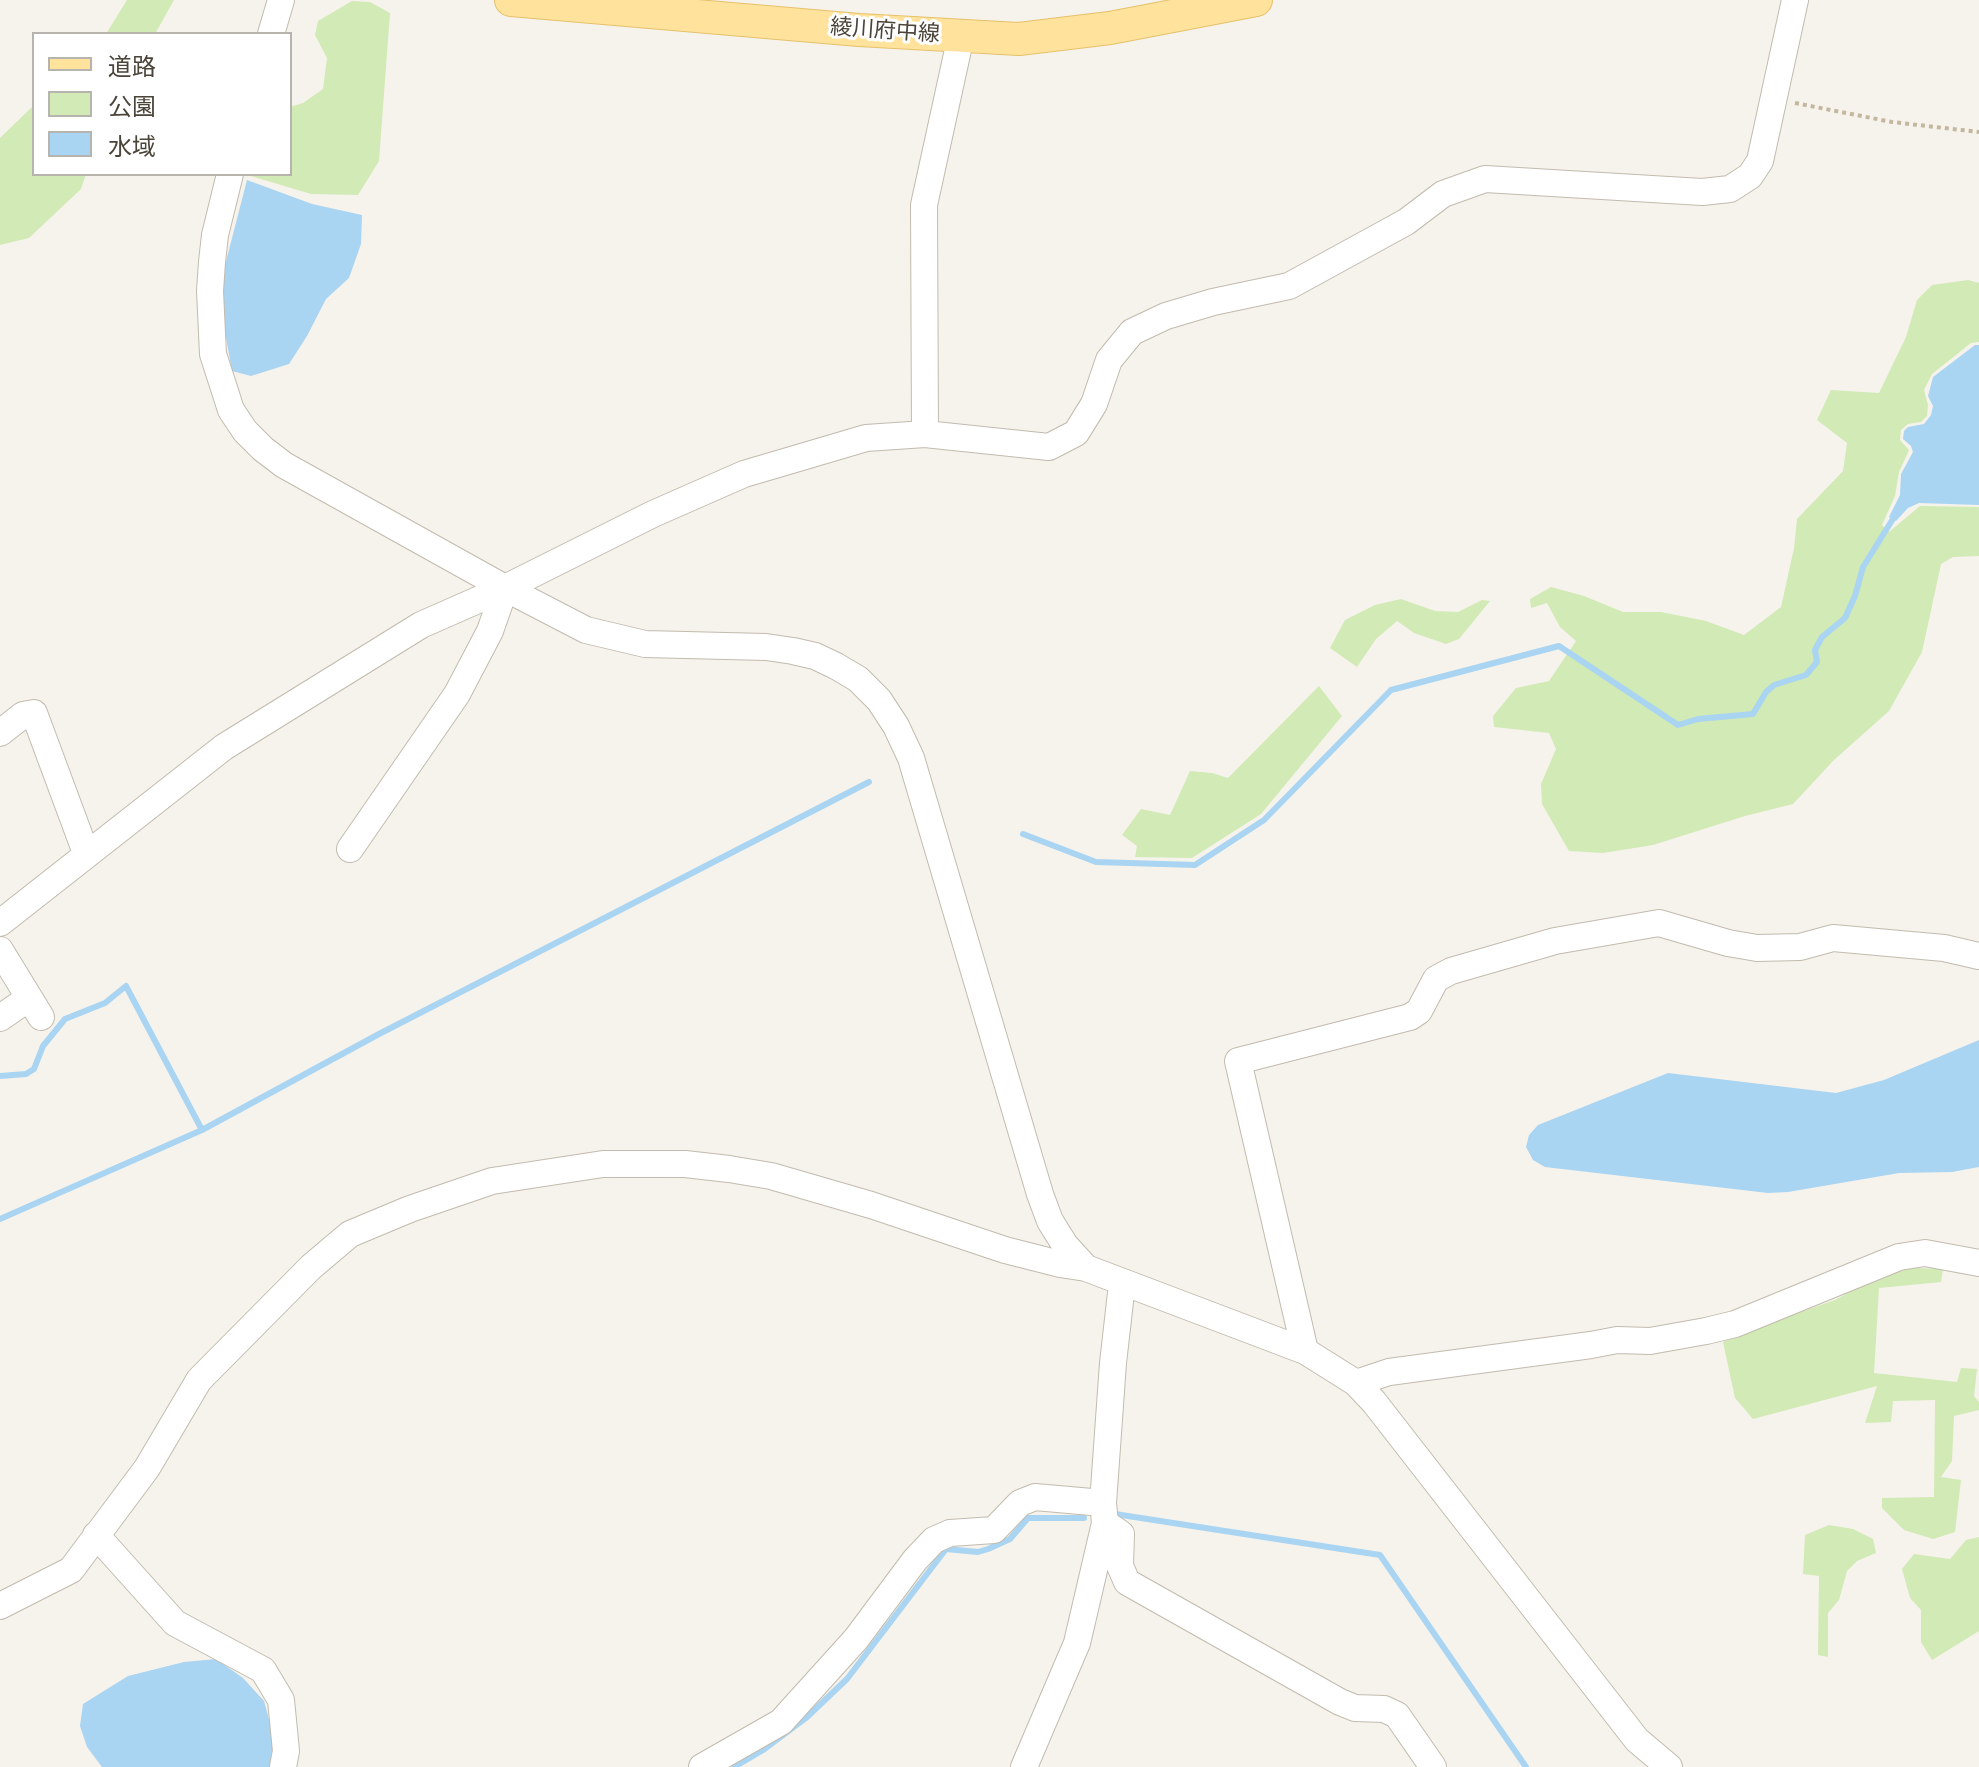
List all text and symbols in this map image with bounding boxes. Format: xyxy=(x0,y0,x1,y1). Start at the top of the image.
street label: 綾川府中線 xyxy=(829,14,941,48)
legend xyxy=(32,32,292,176)
text: 道路 xyxy=(108,49,156,82)
text: 公園 xyxy=(108,89,156,122)
text: 水域 xyxy=(108,129,156,162)

